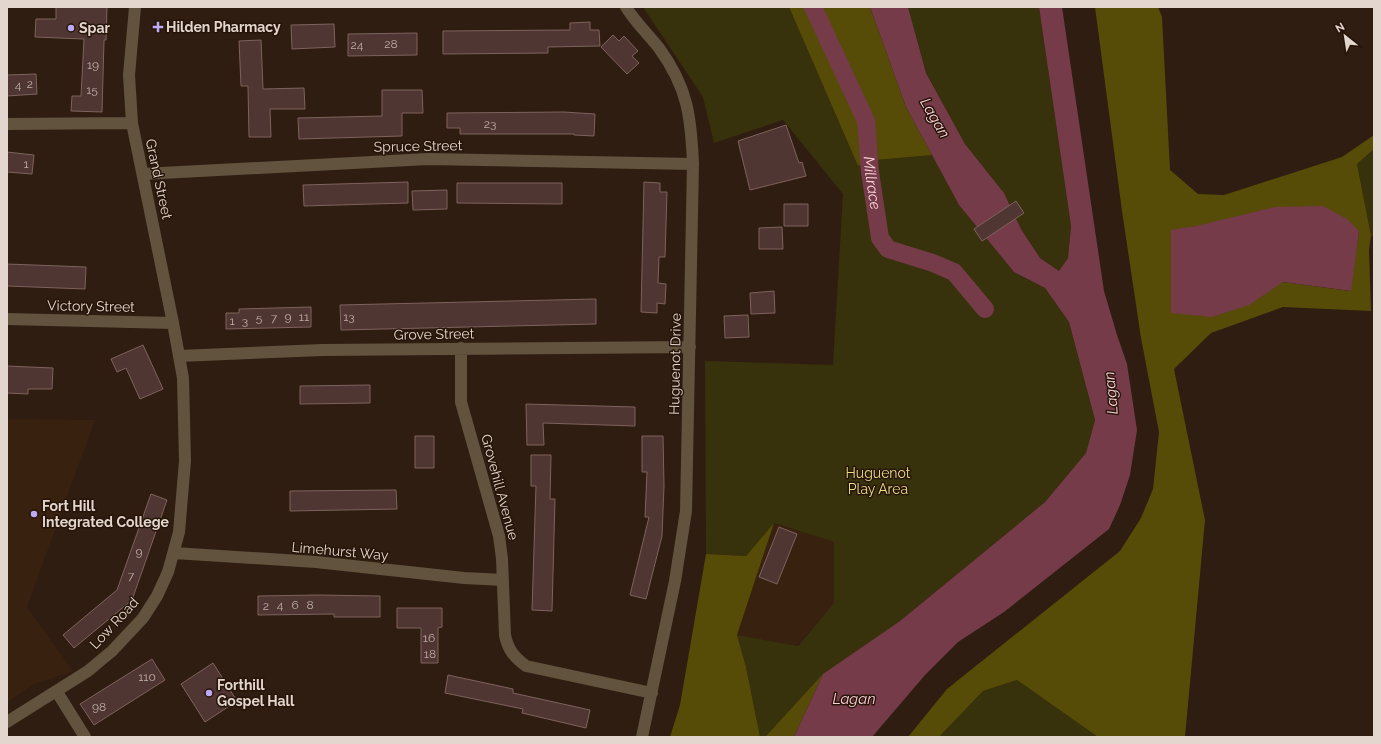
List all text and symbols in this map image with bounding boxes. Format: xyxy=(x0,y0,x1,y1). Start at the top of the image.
north arrow xyxy=(1325,16,1365,56)
place label: Hilden Pharmacy xyxy=(166,19,281,35)
place label: Spar xyxy=(79,20,110,36)
text: N xyxy=(1333,20,1347,36)
marker: Hilden Pharmacy xyxy=(153,22,163,32)
marker: Spar xyxy=(66,23,76,33)
house number: 28 xyxy=(384,37,398,51)
house number: 24 xyxy=(351,38,364,52)
house number: 19 xyxy=(87,58,99,72)
house number: 2 xyxy=(27,77,33,91)
house number: 4 xyxy=(15,78,22,92)
house number: 15 xyxy=(86,83,98,97)
water label: Lagan xyxy=(916,95,954,141)
house number: 23 xyxy=(484,117,496,131)
street label: Grand Street xyxy=(143,137,175,221)
street label: Spruce Street xyxy=(374,137,463,155)
water label: Millrace xyxy=(860,156,885,211)
house number: 1 xyxy=(23,157,29,171)
street label: Victory Street xyxy=(47,297,135,315)
house number: 9 xyxy=(284,310,292,324)
house number: 11 xyxy=(299,310,309,324)
house number: 13 xyxy=(343,310,355,324)
house number: 5 xyxy=(256,311,263,325)
house number: 7 xyxy=(271,311,278,325)
street label: Huguenot Drive xyxy=(666,313,684,415)
house number: 1 xyxy=(229,314,235,328)
house number: 3 xyxy=(242,314,248,328)
street label: Grove Street xyxy=(394,325,475,343)
water label: Lagan xyxy=(1100,371,1122,415)
street label: Grovehill Avenue xyxy=(478,432,522,542)
park label: Huguenot Play Area xyxy=(846,465,911,497)
place label: Fort Hill Integrated College xyxy=(42,498,170,530)
marker: Fort Hill Integrated College xyxy=(29,509,39,519)
street label: Limehurst Way xyxy=(291,539,389,563)
house number: 9 xyxy=(135,545,143,559)
house number: 7 xyxy=(128,569,135,583)
street label: Low Road xyxy=(86,594,142,652)
house number: 4 xyxy=(277,598,284,612)
house number: 6 xyxy=(291,598,299,612)
house number: 8 xyxy=(306,598,314,612)
house number: 2 xyxy=(263,599,269,613)
house number: 16 xyxy=(423,631,435,645)
house number: 18 xyxy=(424,647,436,661)
house number: 110 xyxy=(138,670,156,684)
place label: Forthill Gospel Hall xyxy=(217,677,295,709)
marker: Forthill Gospel Hall xyxy=(204,688,214,698)
water label: Lagan xyxy=(832,690,876,708)
house number: 98 xyxy=(92,700,106,714)

